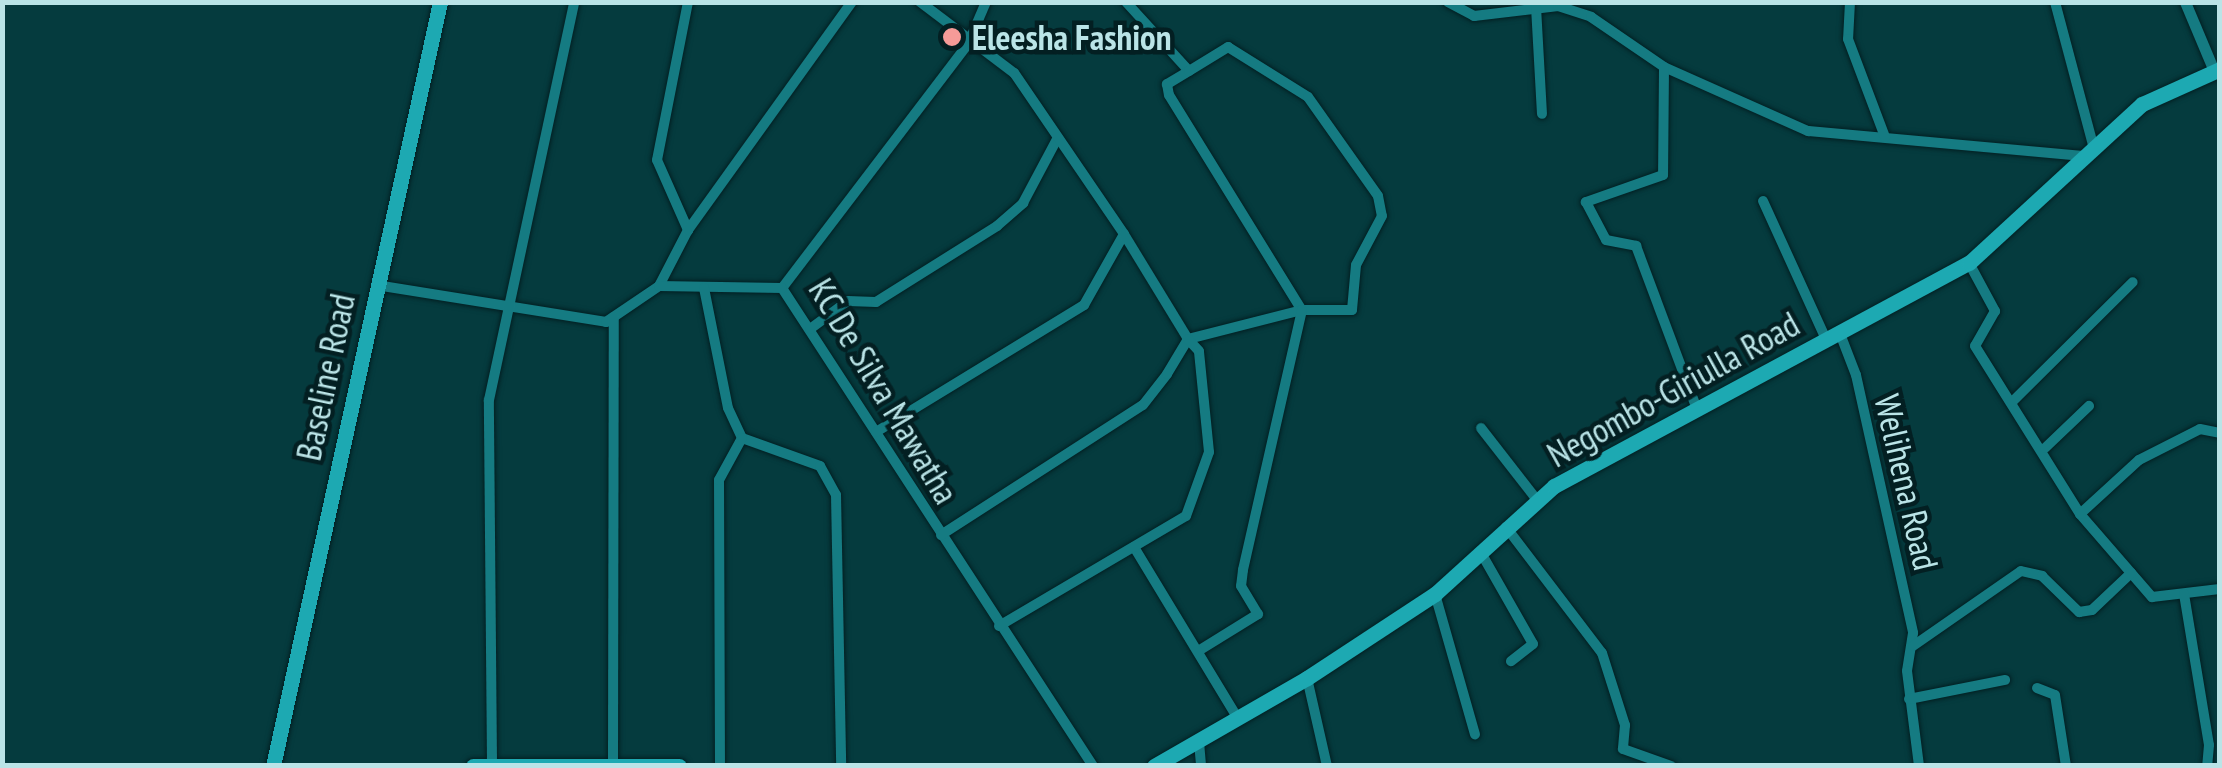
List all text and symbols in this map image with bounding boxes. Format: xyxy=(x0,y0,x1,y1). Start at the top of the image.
place label: Eleesha Fashion xyxy=(972,16,1171,58)
marker: Eleesha Fashion xyxy=(941,26,963,48)
street label: KC De Silva Mawatha xyxy=(800,270,968,512)
street label: Baseline Road xyxy=(287,290,363,464)
street label: Negombo-Giriulla Road xyxy=(1540,302,1806,476)
street label: Welihena Road xyxy=(1866,390,1948,574)

